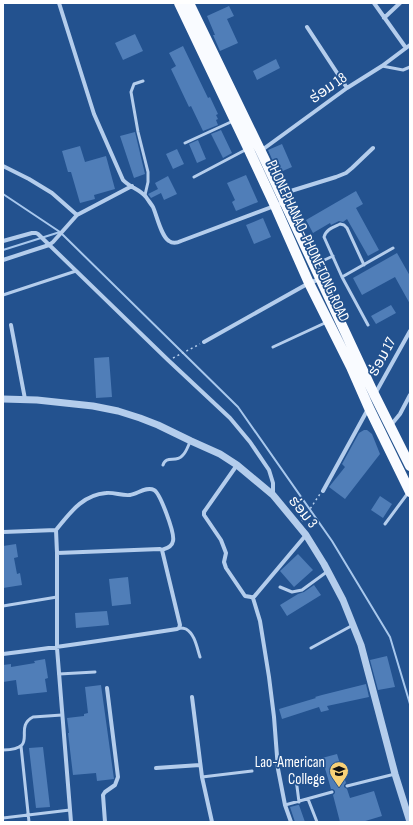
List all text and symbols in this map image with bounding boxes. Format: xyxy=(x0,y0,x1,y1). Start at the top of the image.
street label: ຮ່ອມ 18 xyxy=(305,68,351,108)
street label: PHONEPHANAO-PHONETONG ROAD xyxy=(262,157,354,325)
street label: ຮ່ອມ 17 xyxy=(364,334,400,380)
street label: ຮ່ອມ 3 xyxy=(284,492,322,532)
place label: Lao-American College xyxy=(255,753,325,789)
school or university icon: Lao-American College xyxy=(328,760,350,788)

